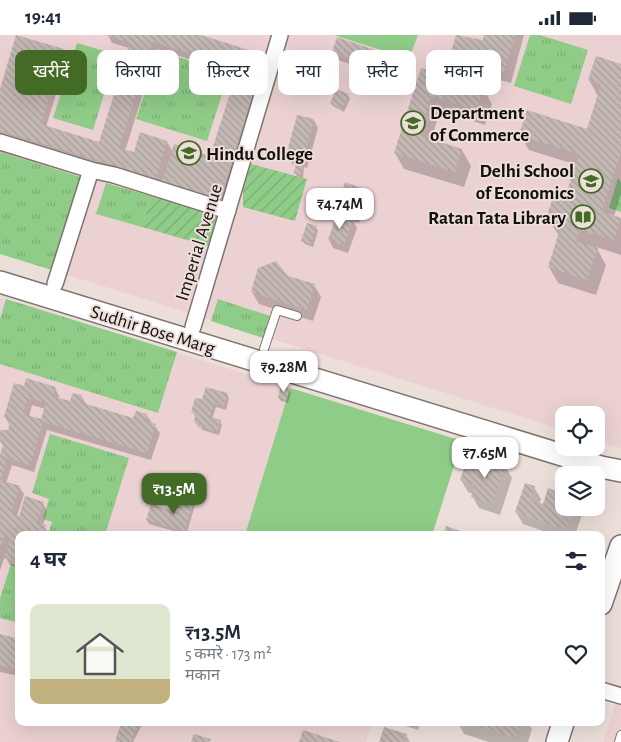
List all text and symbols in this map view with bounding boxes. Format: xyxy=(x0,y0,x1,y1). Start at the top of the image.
text: 19:41 xyxy=(25,8,62,27)
chip: खरीदें xyxy=(15,50,87,95)
chip: किराया xyxy=(97,50,179,95)
chip: फ़िल्टर xyxy=(189,50,268,95)
chip: नया xyxy=(278,50,339,95)
chip: फ़्लैट xyxy=(349,50,416,95)
chip: मकान xyxy=(426,50,501,95)
place label: Department of Commerce xyxy=(430,104,529,145)
school or university icon: Department of Commerce xyxy=(400,110,426,136)
school or university icon: Hindu College xyxy=(176,140,202,166)
place label: Hindu College xyxy=(206,145,313,164)
place label: Delhi School of Economics xyxy=(476,162,574,203)
school or university icon: Delhi School of Economics xyxy=(578,168,604,194)
street label: Imperial Avenue xyxy=(173,182,226,303)
pin: ₹4.74M xyxy=(299,187,381,230)
text: ₹4.74M xyxy=(317,196,363,212)
library icon: Ratan Tata Library xyxy=(570,204,596,230)
place label: Ratan Tata Library xyxy=(428,209,566,228)
street label: Sudhir Bose Marg xyxy=(88,302,218,359)
pin: ₹9.28M xyxy=(243,351,325,393)
text: ₹9.28M xyxy=(261,359,307,375)
map controls xyxy=(555,406,605,516)
button: locate xyxy=(555,406,605,456)
pin: ₹7.65M xyxy=(444,437,526,479)
text: ₹7.65M xyxy=(463,445,507,461)
button: layers xyxy=(555,466,605,516)
pin: ₹13.5M xyxy=(133,473,215,515)
text: ₹13.5M xyxy=(153,481,195,497)
icon: filters xyxy=(562,547,590,575)
text: 4 घर xyxy=(30,549,67,570)
text: ₹13.5M xyxy=(185,622,241,643)
icon: home xyxy=(70,624,130,684)
icon: heart xyxy=(562,640,590,668)
text: 5 कमरे · 173 m² xyxy=(185,646,271,662)
text: मकान xyxy=(185,667,220,683)

